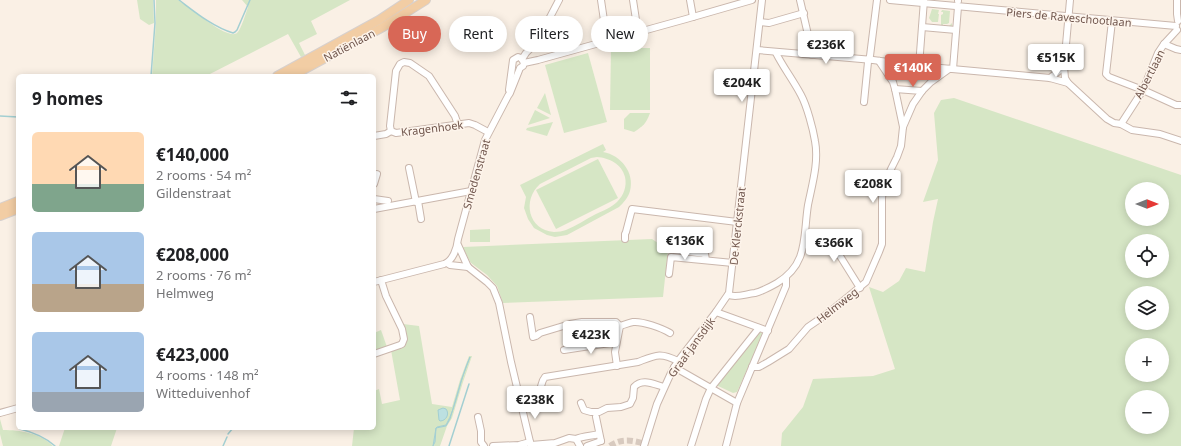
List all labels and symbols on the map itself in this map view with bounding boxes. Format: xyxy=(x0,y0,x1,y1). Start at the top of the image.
street label: Piers de Raveschootlaan xyxy=(1006,4,1132,30)
street label: Natiënlaan xyxy=(321,25,377,65)
pin: €236K xyxy=(798,31,854,65)
pin: €515K xyxy=(1028,44,1084,78)
street label: Albertlaan xyxy=(1130,47,1168,101)
pin: €140K xyxy=(885,54,941,88)
pin: €204K xyxy=(714,69,770,103)
street label: Kragenhoek xyxy=(400,117,464,139)
street label: Smedenstraat xyxy=(459,137,493,211)
pin: €208K xyxy=(845,170,901,204)
north arrow xyxy=(1125,182,1169,226)
street label: De Klerckstraat xyxy=(725,186,749,266)
pin: €136K xyxy=(657,227,713,261)
pin: €366K xyxy=(806,229,862,263)
street label: Helmweg xyxy=(813,284,861,326)
street label: Graaf Jansdijk xyxy=(664,314,718,380)
pin: €423K xyxy=(563,321,619,355)
pin: €238K xyxy=(507,386,563,420)

